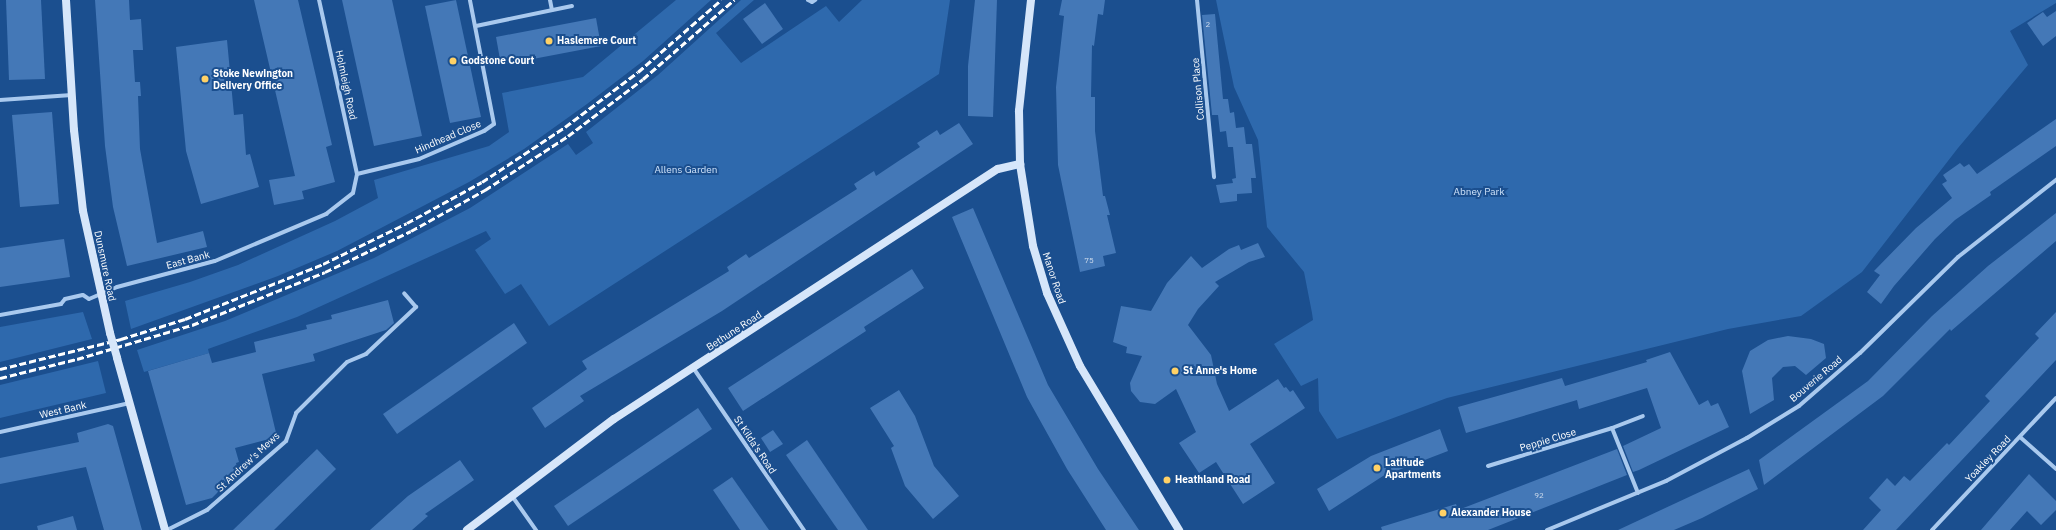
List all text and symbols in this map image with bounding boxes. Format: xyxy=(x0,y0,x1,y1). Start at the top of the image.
house number: 2 xyxy=(1206,20,1210,30)
place label: Haslemere Court xyxy=(557,35,636,47)
marker: Haslemere Court xyxy=(544,36,554,46)
street label: Holmleigh Road xyxy=(333,49,359,121)
place label: Godstone Court xyxy=(461,55,534,67)
marker: Godstone Court xyxy=(448,56,458,66)
street label: Collison Place xyxy=(1189,57,1207,121)
place label: Stoke Newington Delivery Office xyxy=(213,67,293,90)
marker: Stoke Newington Delivery Office xyxy=(200,74,210,84)
street label: Hindhead Close xyxy=(413,118,483,156)
park label: Allens Garden xyxy=(654,164,718,176)
park label: Abney Park xyxy=(1454,186,1504,198)
street label: Dunsmure Road xyxy=(92,230,118,302)
street label: East Bank xyxy=(165,248,211,272)
street label: Manor Road xyxy=(1040,251,1068,305)
house number: 75 xyxy=(1084,256,1094,266)
street label: Bethune Road xyxy=(704,309,764,353)
street label: Bouverie Road xyxy=(1787,353,1845,405)
place label: St Anne's Home xyxy=(1183,365,1257,377)
marker: St Anne's Home xyxy=(1170,366,1180,376)
street label: West Bank xyxy=(38,399,88,421)
street label: St Kilda's Road xyxy=(731,414,779,476)
street label: Peppie Close xyxy=(1518,426,1578,454)
street label: St Andrew's Mews xyxy=(214,430,282,494)
street label: Yoakley Road xyxy=(1963,433,2013,485)
place label: Latitude Apartments xyxy=(1385,456,1441,480)
marker: Latitude Apartments xyxy=(1372,463,1382,473)
place label: Heathland Road xyxy=(1175,474,1250,486)
marker: Heathland Road xyxy=(1162,475,1172,485)
house number: 92 xyxy=(1534,491,1544,501)
place label: Alexander House xyxy=(1451,507,1531,519)
marker: Alexander House xyxy=(1438,508,1448,518)

